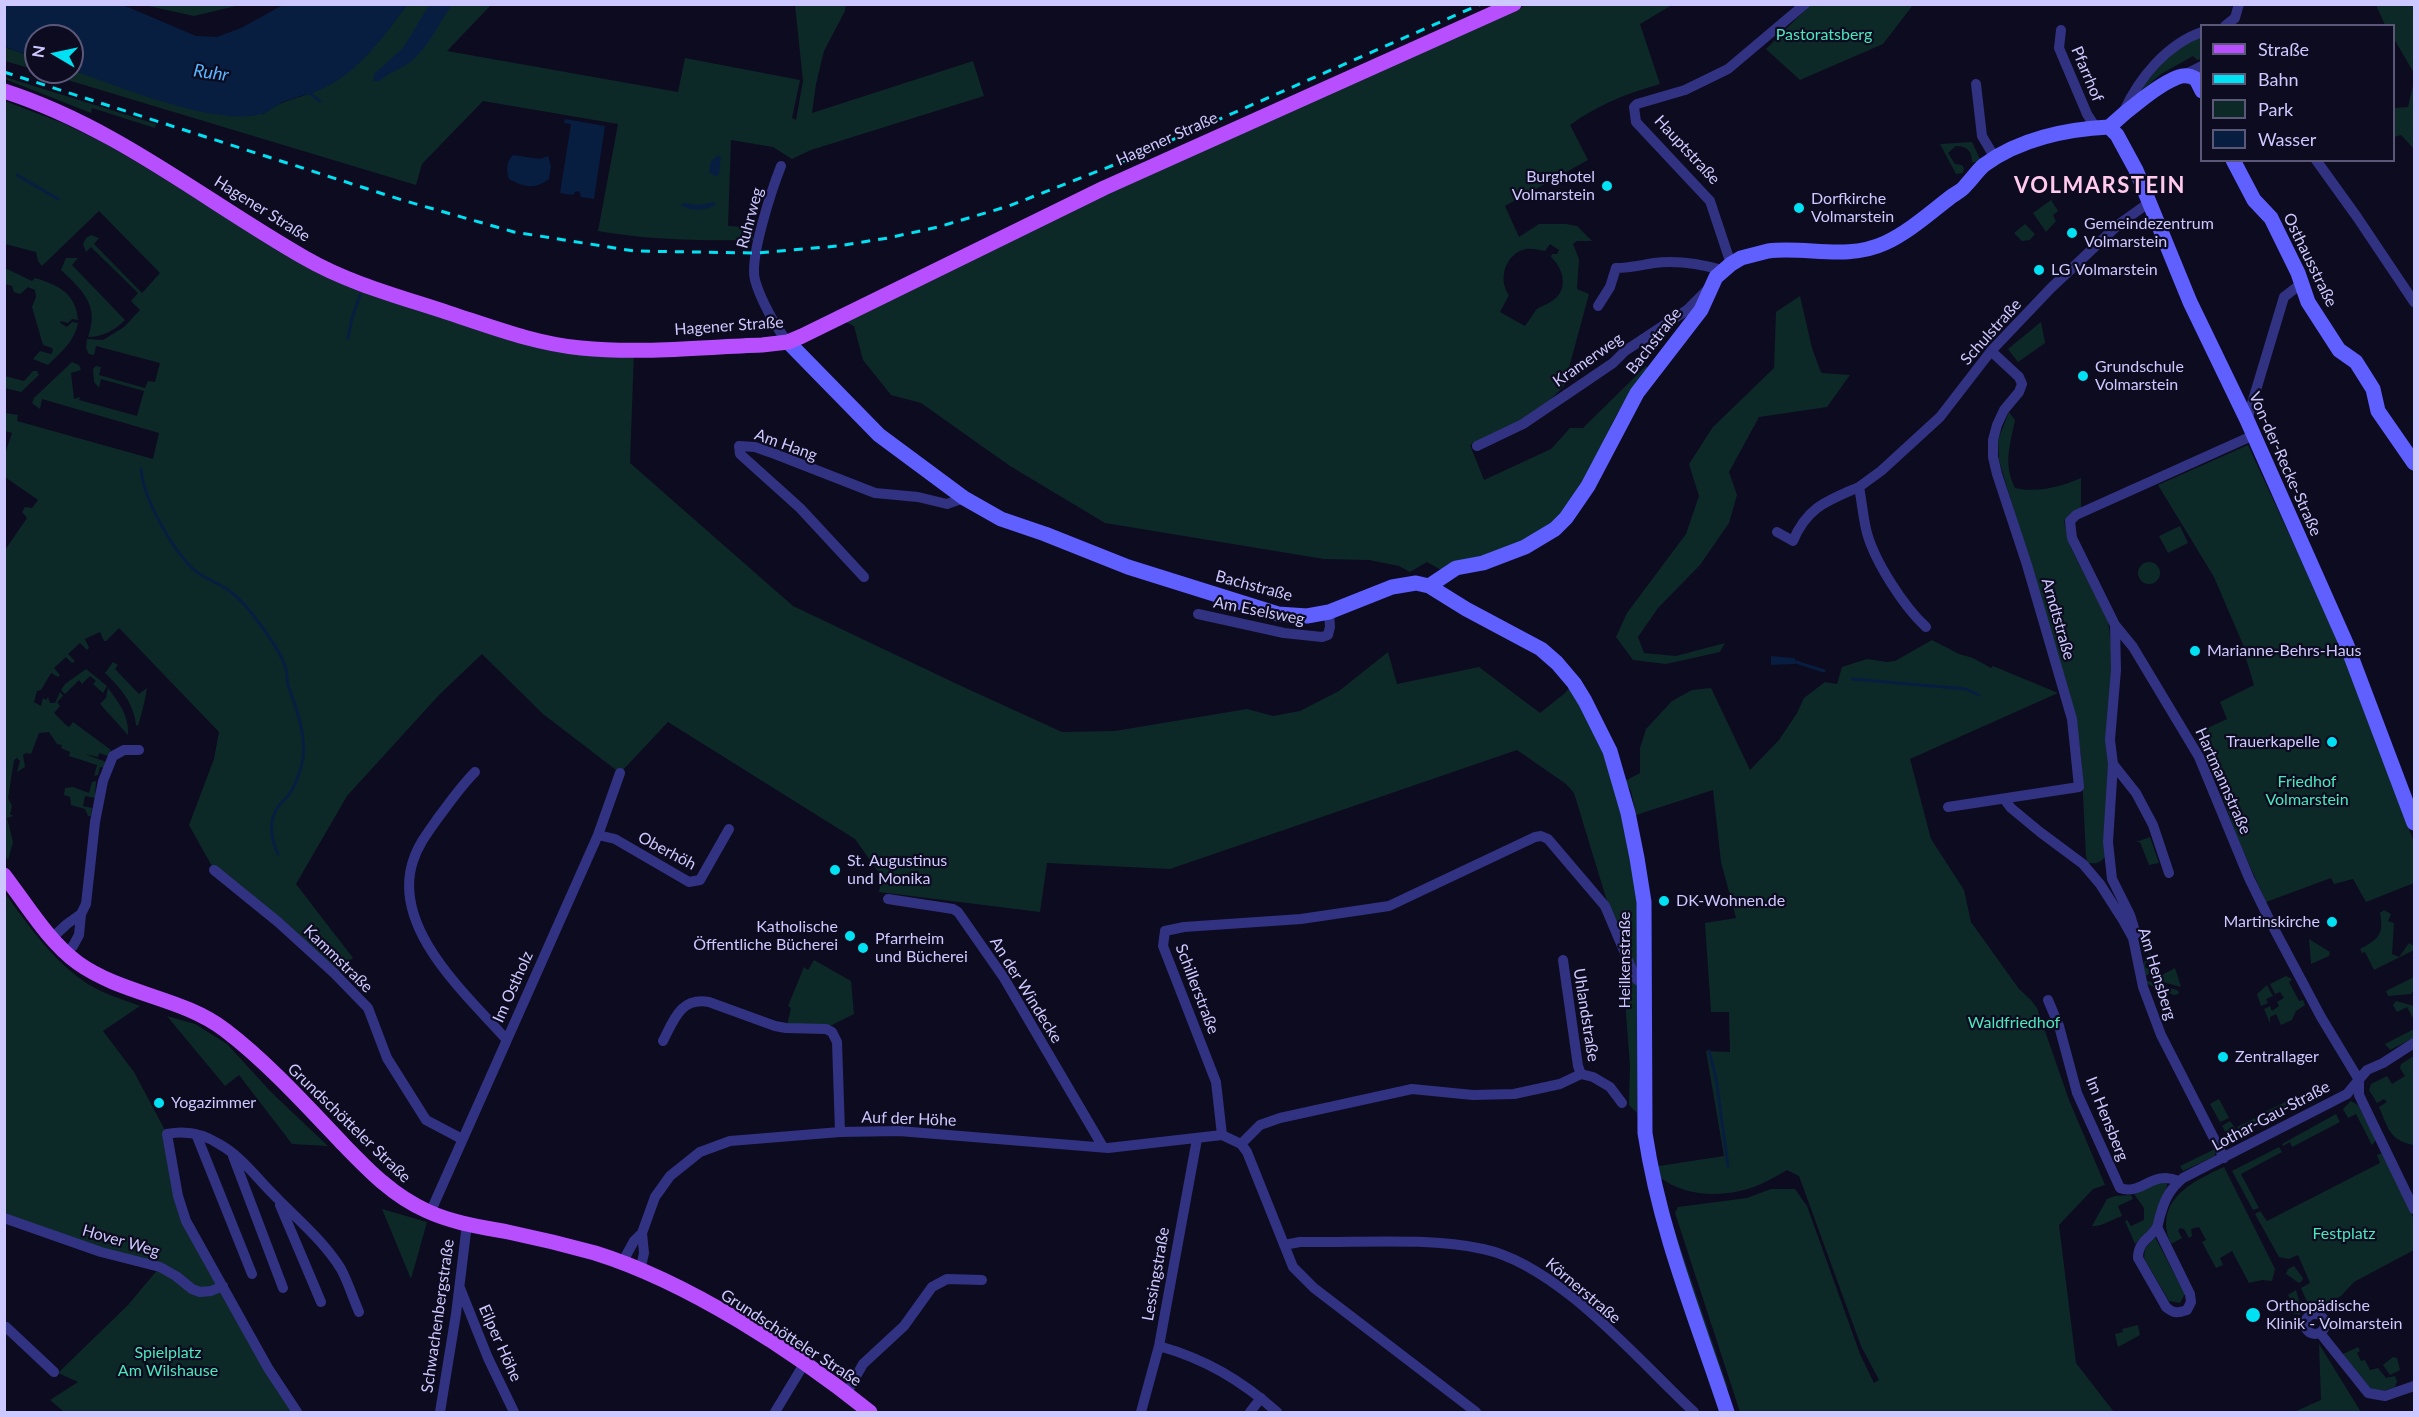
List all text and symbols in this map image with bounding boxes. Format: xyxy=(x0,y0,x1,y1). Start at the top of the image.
north arrow xyxy=(24,24,84,84)
legend xyxy=(2200,24,2395,162)
park label: Pastoratsberg xyxy=(1776,25,1872,45)
text: Straße xyxy=(2258,38,2309,60)
street label: Pfarrhof xyxy=(2067,43,2107,105)
text: N xyxy=(27,44,48,59)
water label: Ruhr xyxy=(192,60,230,86)
text: Bahn xyxy=(2258,68,2299,90)
text: Park xyxy=(2258,98,2293,120)
street label: Hagener Straße xyxy=(1113,108,1221,170)
street label: Hauptstraße xyxy=(1650,111,1724,189)
text: Wasser xyxy=(2258,128,2316,150)
place label: Burghotel Volmarstein xyxy=(1512,167,1595,205)
street label: Hagener Straße xyxy=(211,172,313,246)
district label: VOLMARSTEIN xyxy=(2014,173,2186,199)
marker: Burghotel Volmarstein xyxy=(1600,179,1614,193)
street label: Ruhrweg xyxy=(733,185,767,251)
place label: Dorfkirche Volmarstein xyxy=(1811,189,1894,227)
marker: Dorfkirche Volmarstein xyxy=(1792,201,1806,215)
street label: Osthausstraße xyxy=(2279,210,2341,310)
place label: Gemeindezentrum Volmarstein xyxy=(2084,214,2214,252)
marker: Gemeindezentrum Volmarstein xyxy=(2065,226,2079,240)
place label: LG Volmarstein xyxy=(2051,260,2158,280)
marker: LG Volmarstein xyxy=(2032,263,2046,277)
street label: Schulstraße xyxy=(1956,295,2026,369)
street label: Bachstraße xyxy=(1622,304,1686,378)
street label: Hagener Straße xyxy=(674,313,784,339)
street label: Kramerweg xyxy=(1549,329,1627,391)
place label: Grundschule Volmarstein xyxy=(2095,357,2184,395)
marker: Grundschule Volmarstein xyxy=(2076,369,2090,383)
street label: Von-der-Recke-Straße xyxy=(2245,389,2325,539)
street label: Am Hang xyxy=(752,425,820,465)
street label: Bachstraße xyxy=(1213,567,1295,605)
street label: Arndtstraße xyxy=(2037,576,2079,662)
street label: Am Eselsweg xyxy=(1212,593,1306,629)
place label: Marianne-Behrs-Haus xyxy=(2207,641,2361,661)
marker: Marianne-Behrs-Haus xyxy=(2188,644,2202,658)
street label: Hartmannstraße xyxy=(2191,725,2255,837)
place label: Trauerkapelle xyxy=(2226,732,2320,752)
marker: Trauerkapelle xyxy=(2325,735,2339,749)
park label: Friedhof Volmarstein xyxy=(2265,772,2349,810)
street label: Oberhöh xyxy=(635,828,699,874)
place label: St. Augustinus und Monika xyxy=(847,851,947,889)
marker: St. Augustinus und Monika xyxy=(828,863,842,877)
place label: DK-Wohnen.de xyxy=(1676,891,1785,911)
marker: DK-Wohnen.de xyxy=(1657,894,1671,908)
street label: Heilkenstraße xyxy=(1615,911,1635,1009)
place label: Martinskirche xyxy=(2223,912,2320,932)
marker: Martinskirche xyxy=(2325,915,2339,929)
place label: Katholische Öffentliche Bücherei xyxy=(693,917,838,955)
street label: Kammstraße xyxy=(299,921,377,997)
street label: Am Hensberg xyxy=(2134,925,2180,1023)
marker: Katholische Öffentliche Bücherei xyxy=(843,929,857,943)
place label: Pfarrheim und Bücherei xyxy=(875,929,968,967)
street label: An der Windecke xyxy=(986,933,1066,1047)
marker: Pfarrheim und Bücherei xyxy=(856,941,870,955)
street label: Schillerstraße xyxy=(1171,941,1223,1037)
street label: Im Ostholz xyxy=(489,948,537,1026)
street label: Uhlandstraße xyxy=(1569,967,1603,1063)
park label: Waldfriedhof xyxy=(1968,1013,2060,1033)
place label: Zentrallager xyxy=(2235,1047,2319,1067)
marker: Zentrallager xyxy=(2216,1050,2230,1064)
street label: Grundschötteler Straße xyxy=(284,1059,414,1187)
street label: Im Hensberg xyxy=(2081,1074,2133,1164)
street label: Lothar-Gau-Straße xyxy=(2209,1077,2333,1155)
place label: Yogazimmer xyxy=(171,1093,256,1113)
marker: Yogazimmer xyxy=(152,1096,166,1110)
street label: Auf der Höhe xyxy=(861,1108,957,1130)
street label: Hover Weg xyxy=(80,1221,162,1261)
park label: Festplatz xyxy=(2312,1224,2376,1244)
street label: Lessingstraße xyxy=(1138,1226,1174,1322)
street label: Schwachenbergstraße xyxy=(418,1238,458,1394)
street label: Körnerstraße xyxy=(1542,1254,1624,1328)
street label: Grundschötteler Straße xyxy=(717,1285,865,1391)
place label: Orthopädische Klinik - Volmarstein xyxy=(2266,1296,2402,1334)
street label: Eilper Höhe xyxy=(474,1301,526,1385)
marker: Orthopädische Klinik - Volmarstein xyxy=(2244,1306,2262,1324)
park label: Spielplatz Am Wilshause xyxy=(118,1343,218,1381)

